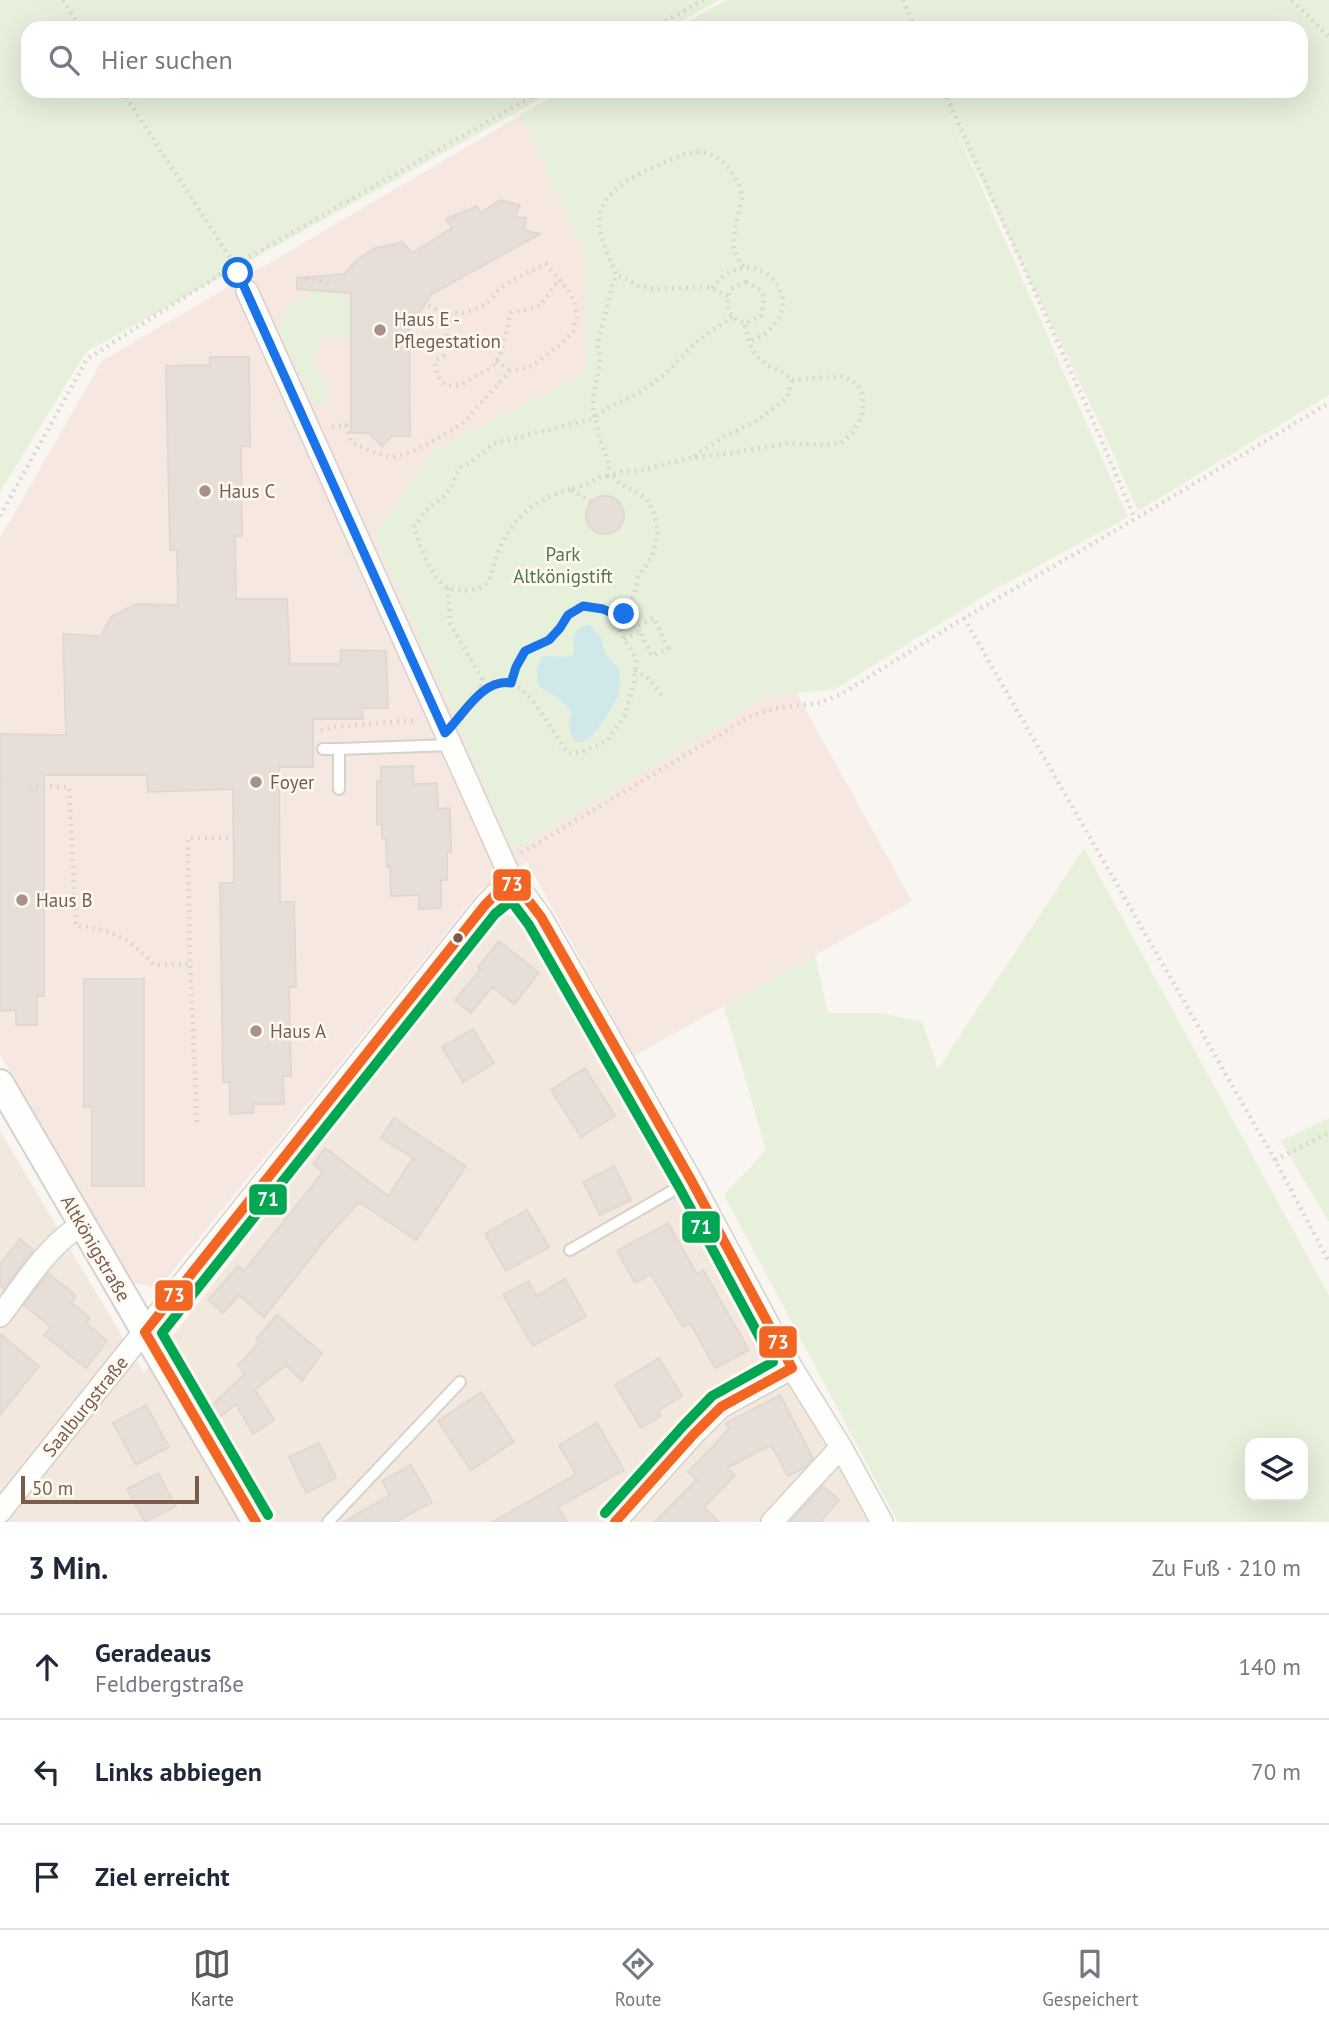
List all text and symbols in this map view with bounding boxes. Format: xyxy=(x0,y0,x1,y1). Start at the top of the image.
search box xyxy=(21,21,1308,98)
icon: search xyxy=(45,41,83,79)
text: Hier suchen xyxy=(101,43,233,76)
route start xyxy=(222,257,253,288)
place label: Haus E - Pflegestation xyxy=(394,307,501,353)
marker: Haus E - Pflegestation xyxy=(372,322,388,338)
place label: Haus C xyxy=(219,479,276,503)
marker: Haus C xyxy=(197,483,213,499)
park label: Park Altkönigstift xyxy=(513,542,613,588)
route end xyxy=(608,598,639,629)
place label: Foyer xyxy=(270,770,315,794)
marker: Foyer xyxy=(248,774,264,790)
line badge: 73 xyxy=(492,868,532,902)
text: 73 xyxy=(501,872,523,896)
place label: Haus B xyxy=(36,888,93,912)
marker: Haus B xyxy=(14,892,30,908)
unlabelled marker xyxy=(451,931,465,945)
place label: Haus A xyxy=(270,1019,326,1043)
marker: Haus A xyxy=(248,1023,264,1039)
line badge: 71 xyxy=(248,1183,288,1216)
text: 71 xyxy=(257,1187,279,1211)
street label: Altkönigstraße xyxy=(56,1190,136,1306)
line badge: 71 xyxy=(681,1210,721,1244)
text: 71 xyxy=(690,1215,712,1239)
line badge: 73 xyxy=(154,1279,194,1312)
text: 73 xyxy=(163,1283,185,1307)
line badge: 73 xyxy=(758,1325,798,1359)
text: 73 xyxy=(767,1330,789,1354)
street label: Saalburgstraße xyxy=(37,1351,133,1461)
map controls xyxy=(1245,1438,1308,1501)
button: layers xyxy=(1245,1438,1308,1501)
scale bar xyxy=(21,1473,200,1505)
text: 50 m xyxy=(32,1476,73,1500)
text: 3 Min. xyxy=(28,1548,108,1587)
text: Zu Fuß · 210 m xyxy=(1152,1553,1301,1582)
text: Geradeaus xyxy=(95,1636,211,1669)
icon: ahead xyxy=(28,1648,66,1686)
text: 140 m xyxy=(1239,1652,1301,1681)
text: Feldbergstraße xyxy=(95,1669,244,1698)
icon: left xyxy=(28,1753,66,1791)
text: Links abbiegen xyxy=(95,1755,262,1788)
text: 70 m xyxy=(1251,1757,1301,1786)
icon: arrive xyxy=(28,1858,66,1896)
text: Ziel erreicht xyxy=(95,1860,230,1893)
tab: Karte xyxy=(190,1945,234,2011)
tab: Route xyxy=(615,1945,661,2011)
tab: Gespeichert xyxy=(1042,1945,1139,2011)

